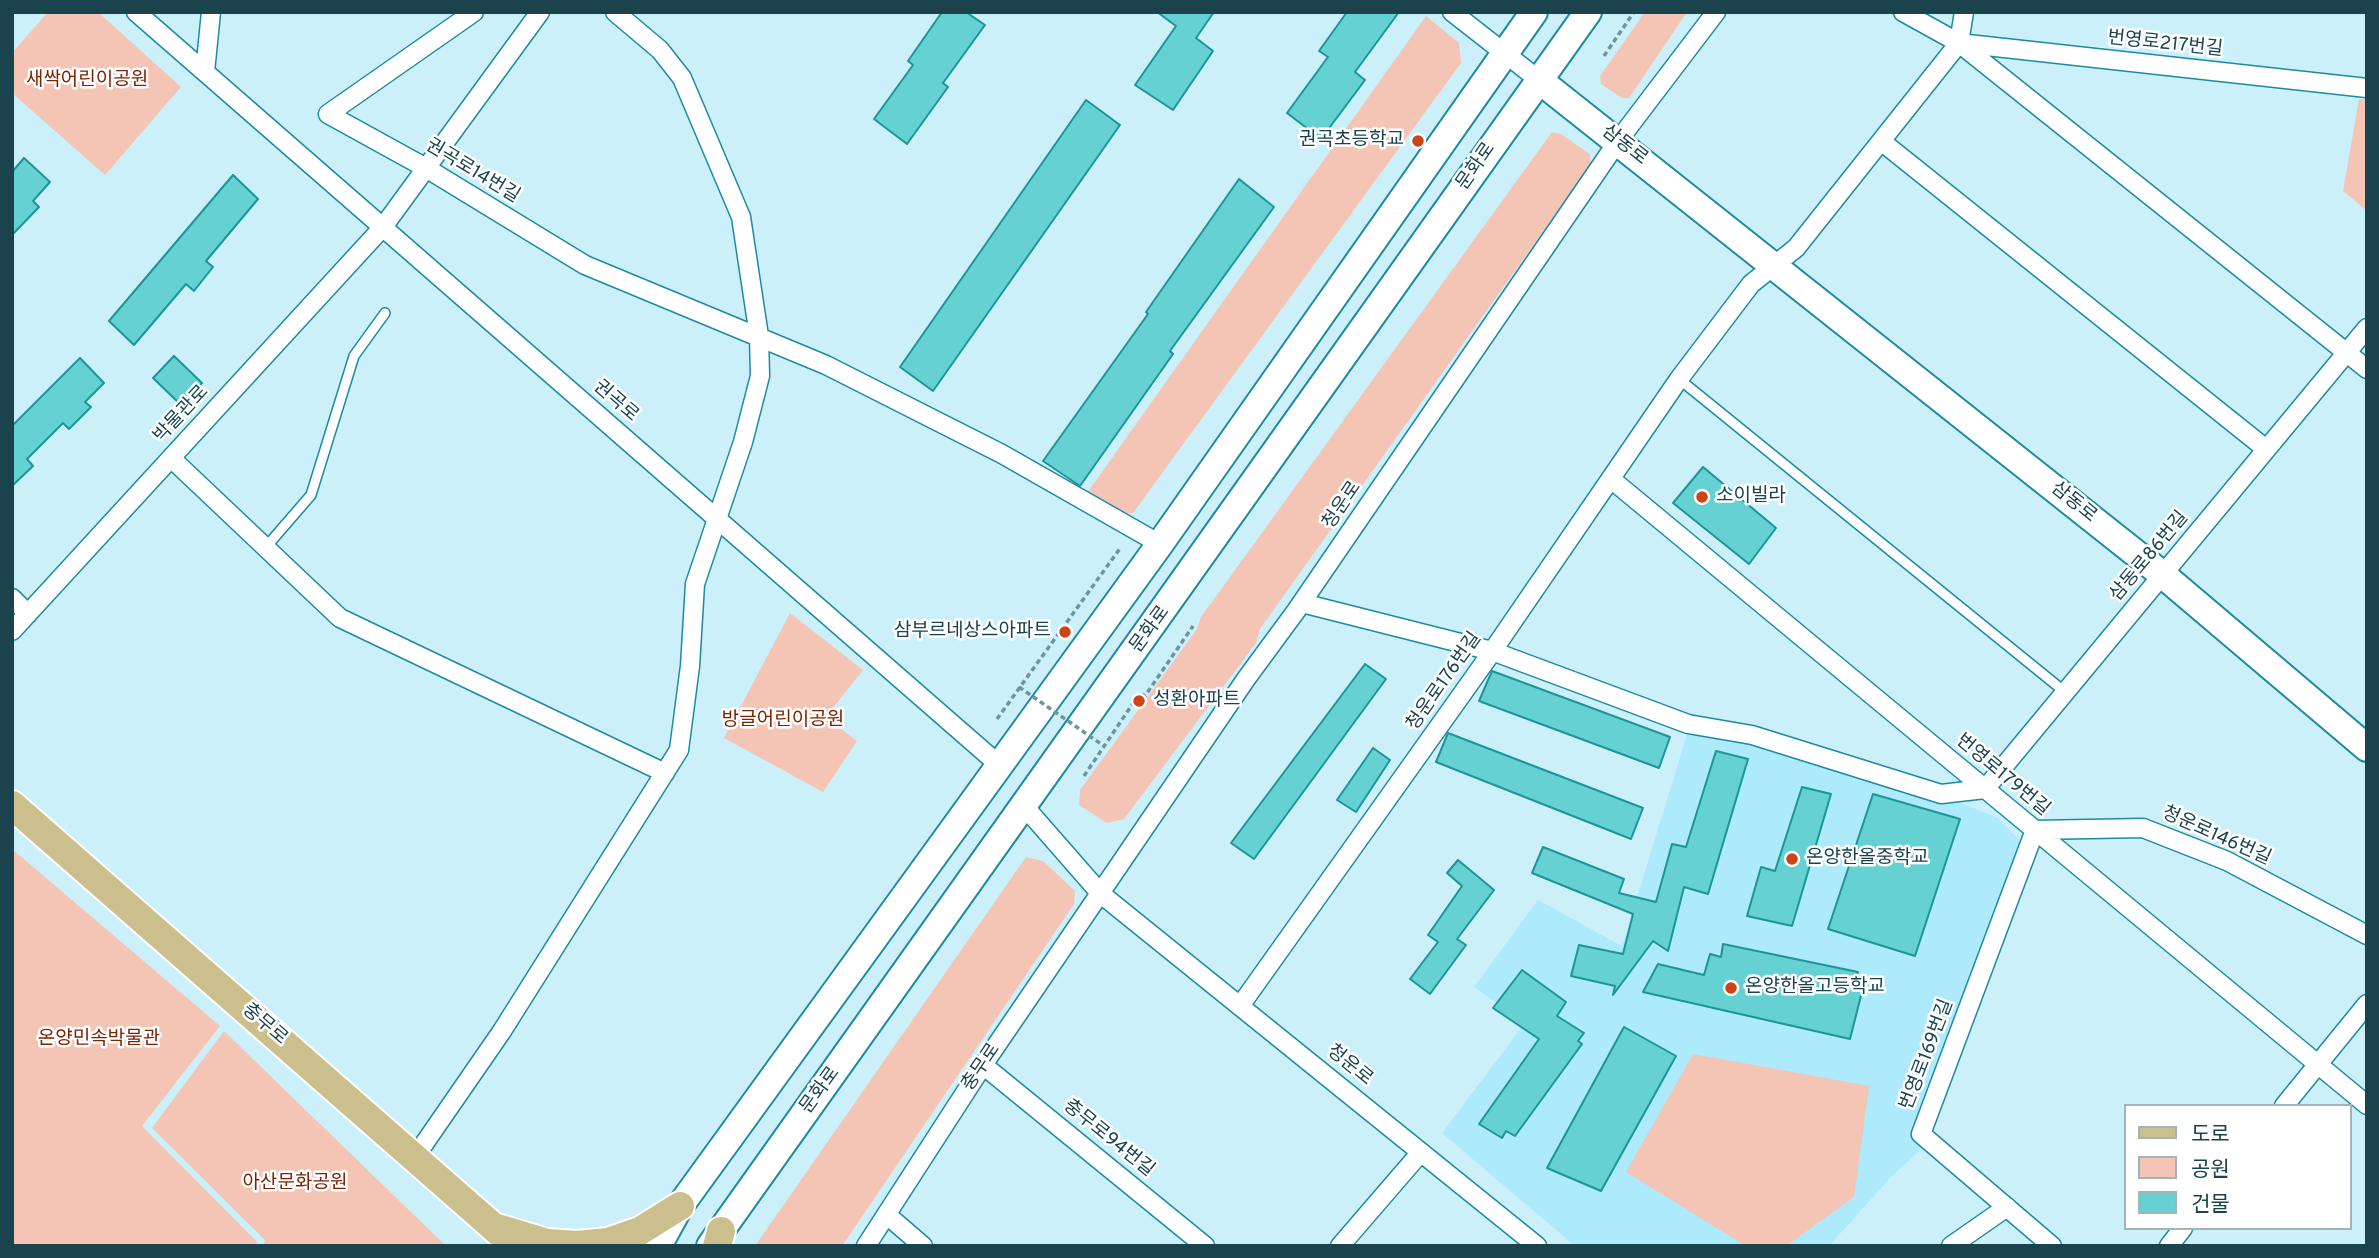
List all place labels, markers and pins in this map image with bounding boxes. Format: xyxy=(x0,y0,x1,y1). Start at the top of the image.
place label: 권곡초등학교 xyxy=(1299,130,1404,152)
marker: 권곡초등학교 xyxy=(1410,133,1426,149)
place label: 소이빌라 xyxy=(1716,486,1786,508)
marker: 소이빌라 xyxy=(1694,489,1710,505)
place label: 삼부르네상스아파트 xyxy=(894,621,1051,643)
marker: 삼부르네상스아파트 xyxy=(1057,624,1073,640)
place label: 성환아파트 xyxy=(1153,690,1240,712)
marker: 성환아파트 xyxy=(1131,693,1147,709)
place label: 온양한올중학교 xyxy=(1806,848,1928,870)
marker: 온양한올중학교 xyxy=(1784,851,1800,867)
place label: 온양한올고등학교 xyxy=(1745,977,1885,999)
marker: 온양한올고등학교 xyxy=(1723,980,1739,996)

